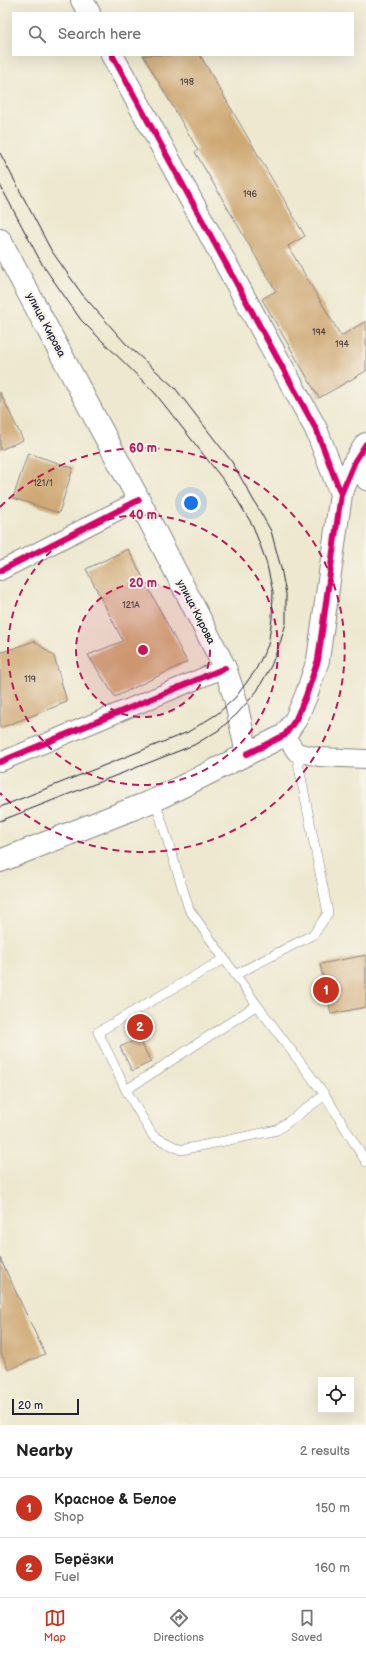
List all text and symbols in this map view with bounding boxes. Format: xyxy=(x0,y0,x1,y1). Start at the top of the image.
search box xyxy=(12,12,354,56)
icon: search xyxy=(26,23,48,45)
text: Search here xyxy=(58,25,141,44)
house number: 198 xyxy=(180,77,194,88)
house number: 196 xyxy=(243,189,258,200)
street label: улица Кирова xyxy=(24,291,69,360)
house number: 194 xyxy=(312,327,327,338)
house number: 194 xyxy=(335,339,350,350)
text: 60 m xyxy=(129,441,157,456)
house number: 121/1 xyxy=(33,478,53,489)
your location xyxy=(181,493,201,513)
text: 40 m xyxy=(129,508,157,523)
text: 20 m xyxy=(129,576,157,591)
street label: улица Кирова xyxy=(174,577,218,647)
house number: 121А xyxy=(122,600,140,611)
centre of rings xyxy=(136,643,150,657)
house number: 119 xyxy=(24,674,36,685)
pin: 1 xyxy=(313,975,339,1005)
pin: 2 xyxy=(127,1012,153,1042)
map controls xyxy=(318,1377,354,1413)
button: locate xyxy=(318,1377,354,1413)
scale bar xyxy=(12,1397,79,1416)
text: 20 m xyxy=(18,1399,43,1412)
text: Nearby xyxy=(16,1441,73,1461)
text: 2 results xyxy=(300,1443,350,1459)
text: Красное & Белое xyxy=(54,1490,176,1509)
text: 1 xyxy=(26,1500,32,1516)
text: 150 m xyxy=(316,1500,350,1516)
text: Shop xyxy=(54,1509,84,1525)
text: Берёзки xyxy=(54,1550,114,1569)
text: 2 xyxy=(25,1560,33,1576)
text: 160 m xyxy=(315,1560,350,1576)
text: Fuel xyxy=(54,1569,79,1585)
tab: Map xyxy=(44,1607,66,1644)
tab: Directions xyxy=(153,1607,204,1644)
tab: Saved xyxy=(291,1607,322,1644)

